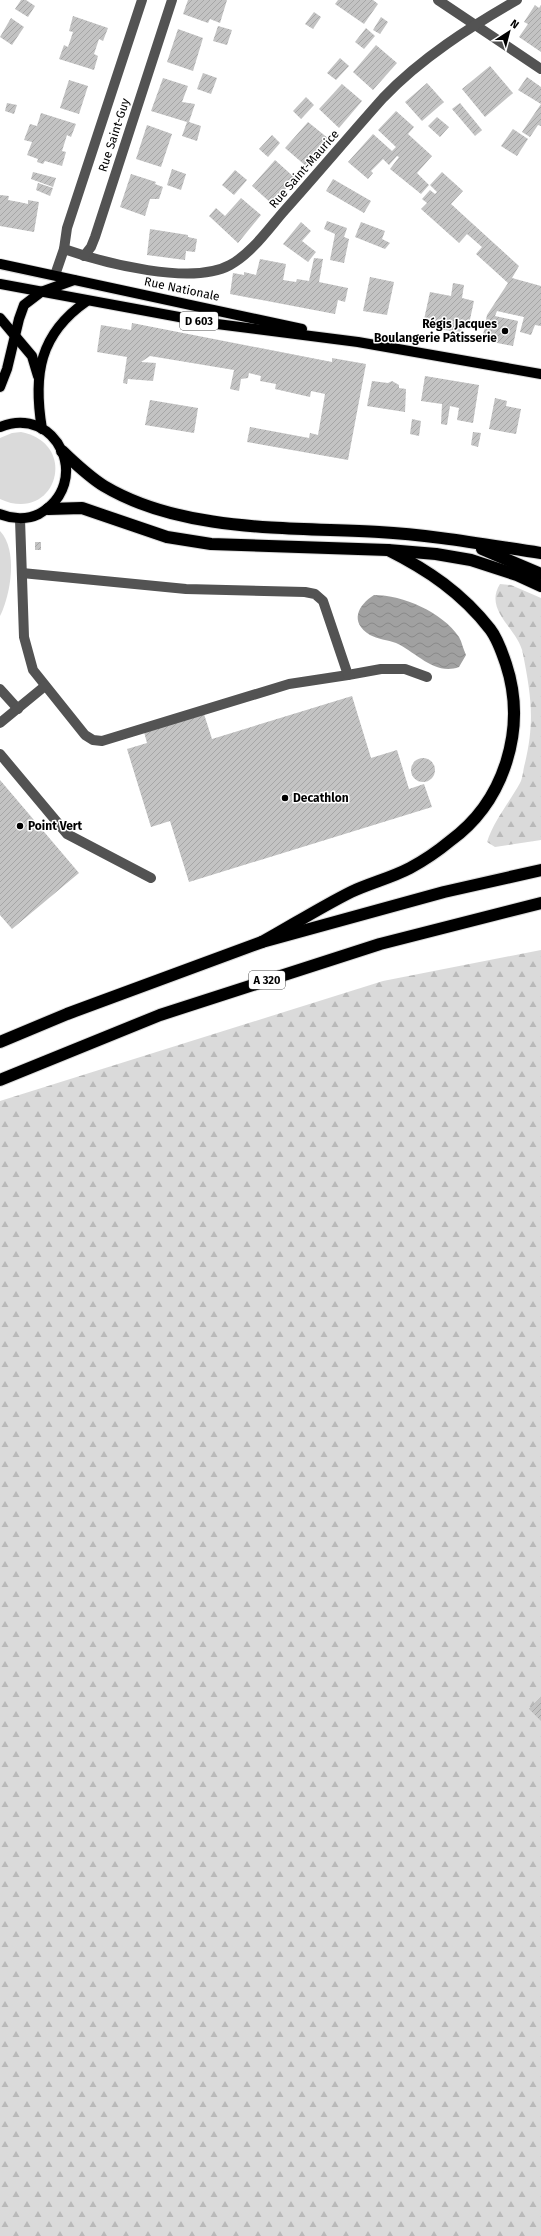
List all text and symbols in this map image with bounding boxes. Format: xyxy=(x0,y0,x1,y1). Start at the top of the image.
north arrow xyxy=(489,12,529,52)
text: N xyxy=(508,17,521,32)
street label: Rue Saint-Guy xyxy=(96,96,133,174)
street label: Rue Saint-Maurice xyxy=(266,127,342,211)
street label: Rue Nationale xyxy=(143,274,221,304)
road number: D 603 xyxy=(180,312,218,330)
place label: Régis Jacques Boulangerie Pâtisserie xyxy=(374,317,497,345)
marker: Régis Jacques Boulangerie Pâtisserie xyxy=(500,326,510,336)
place label: Decathlon xyxy=(293,791,349,805)
marker: Decathlon xyxy=(280,793,290,803)
place label: Point Vert xyxy=(28,819,83,833)
marker: Point Vert xyxy=(15,821,25,831)
road number: A 320 xyxy=(249,971,285,989)

